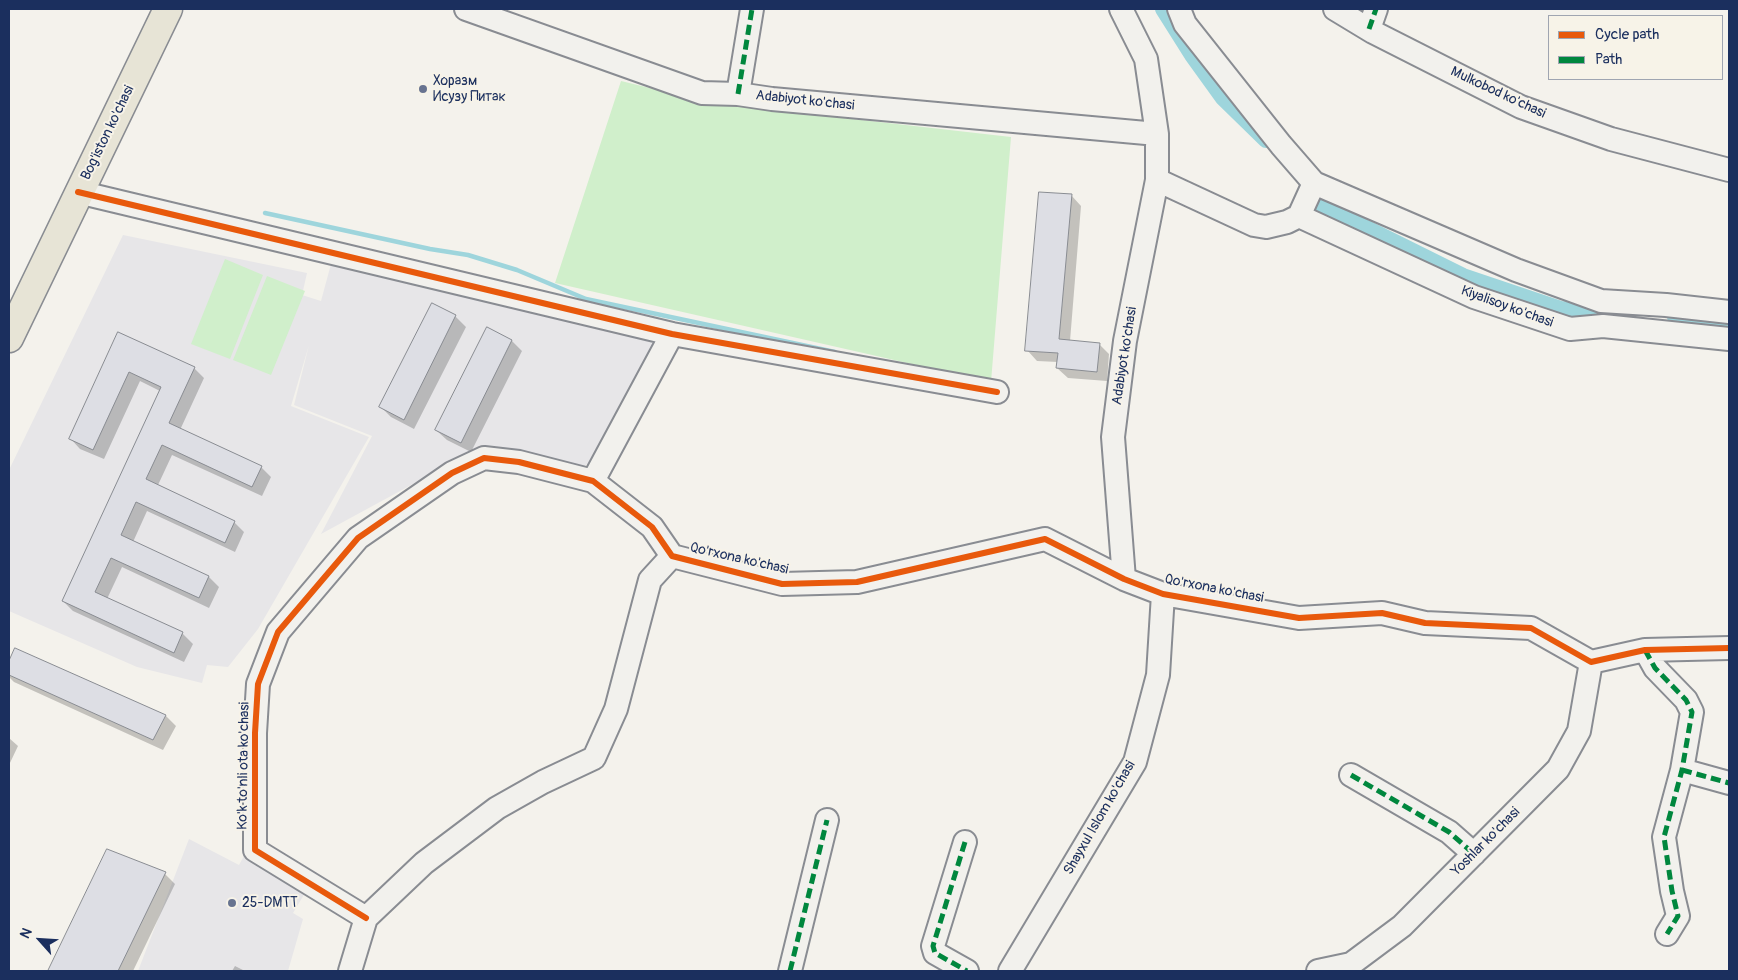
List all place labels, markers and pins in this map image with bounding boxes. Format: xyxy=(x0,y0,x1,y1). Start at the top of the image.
place label: Хоразм Исузу Питак xyxy=(433,73,506,105)
marker: Хоразм Исузу Питак xyxy=(417,83,429,95)
place label: 25-DMTT xyxy=(242,895,298,911)
marker: 25-DMTT xyxy=(226,897,238,909)

